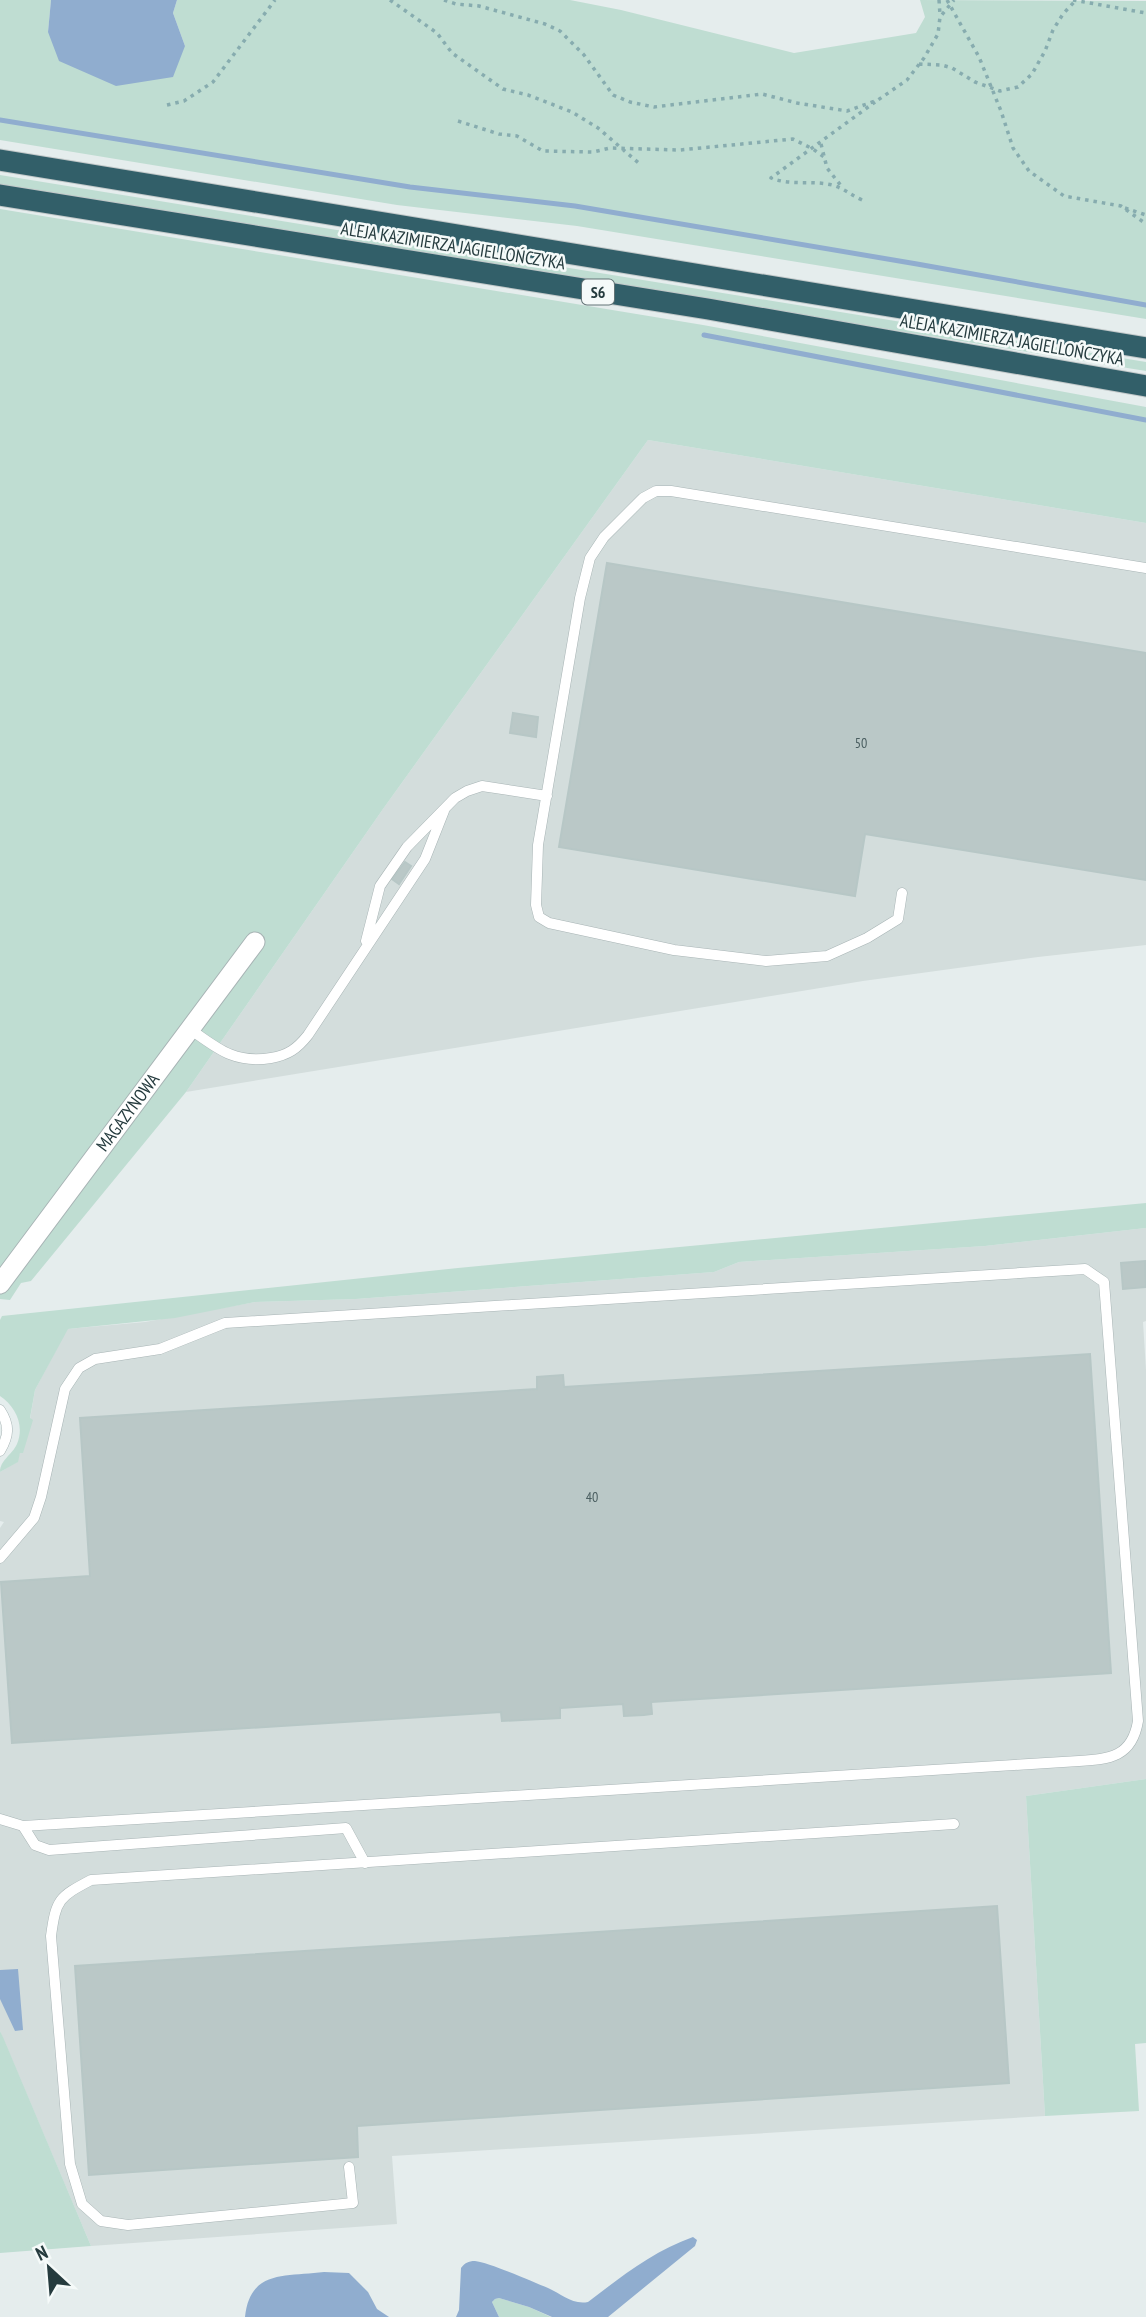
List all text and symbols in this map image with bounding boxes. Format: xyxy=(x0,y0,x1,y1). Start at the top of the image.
street label: ALEJA KAZIMIERZA JAGIELLOŃCZYKA xyxy=(339,216,567,275)
road number: S6 xyxy=(582,280,614,304)
street label: ALEJA KAZIMIERZA JAGIELLOŃCZYKA xyxy=(898,308,1126,371)
house number: 50 xyxy=(855,734,867,752)
street label: MAGAZYNOWA xyxy=(91,1068,164,1156)
house number: 40 xyxy=(586,1488,598,1506)
north arrow xyxy=(14,2233,84,2303)
text: N xyxy=(32,2240,51,2266)

